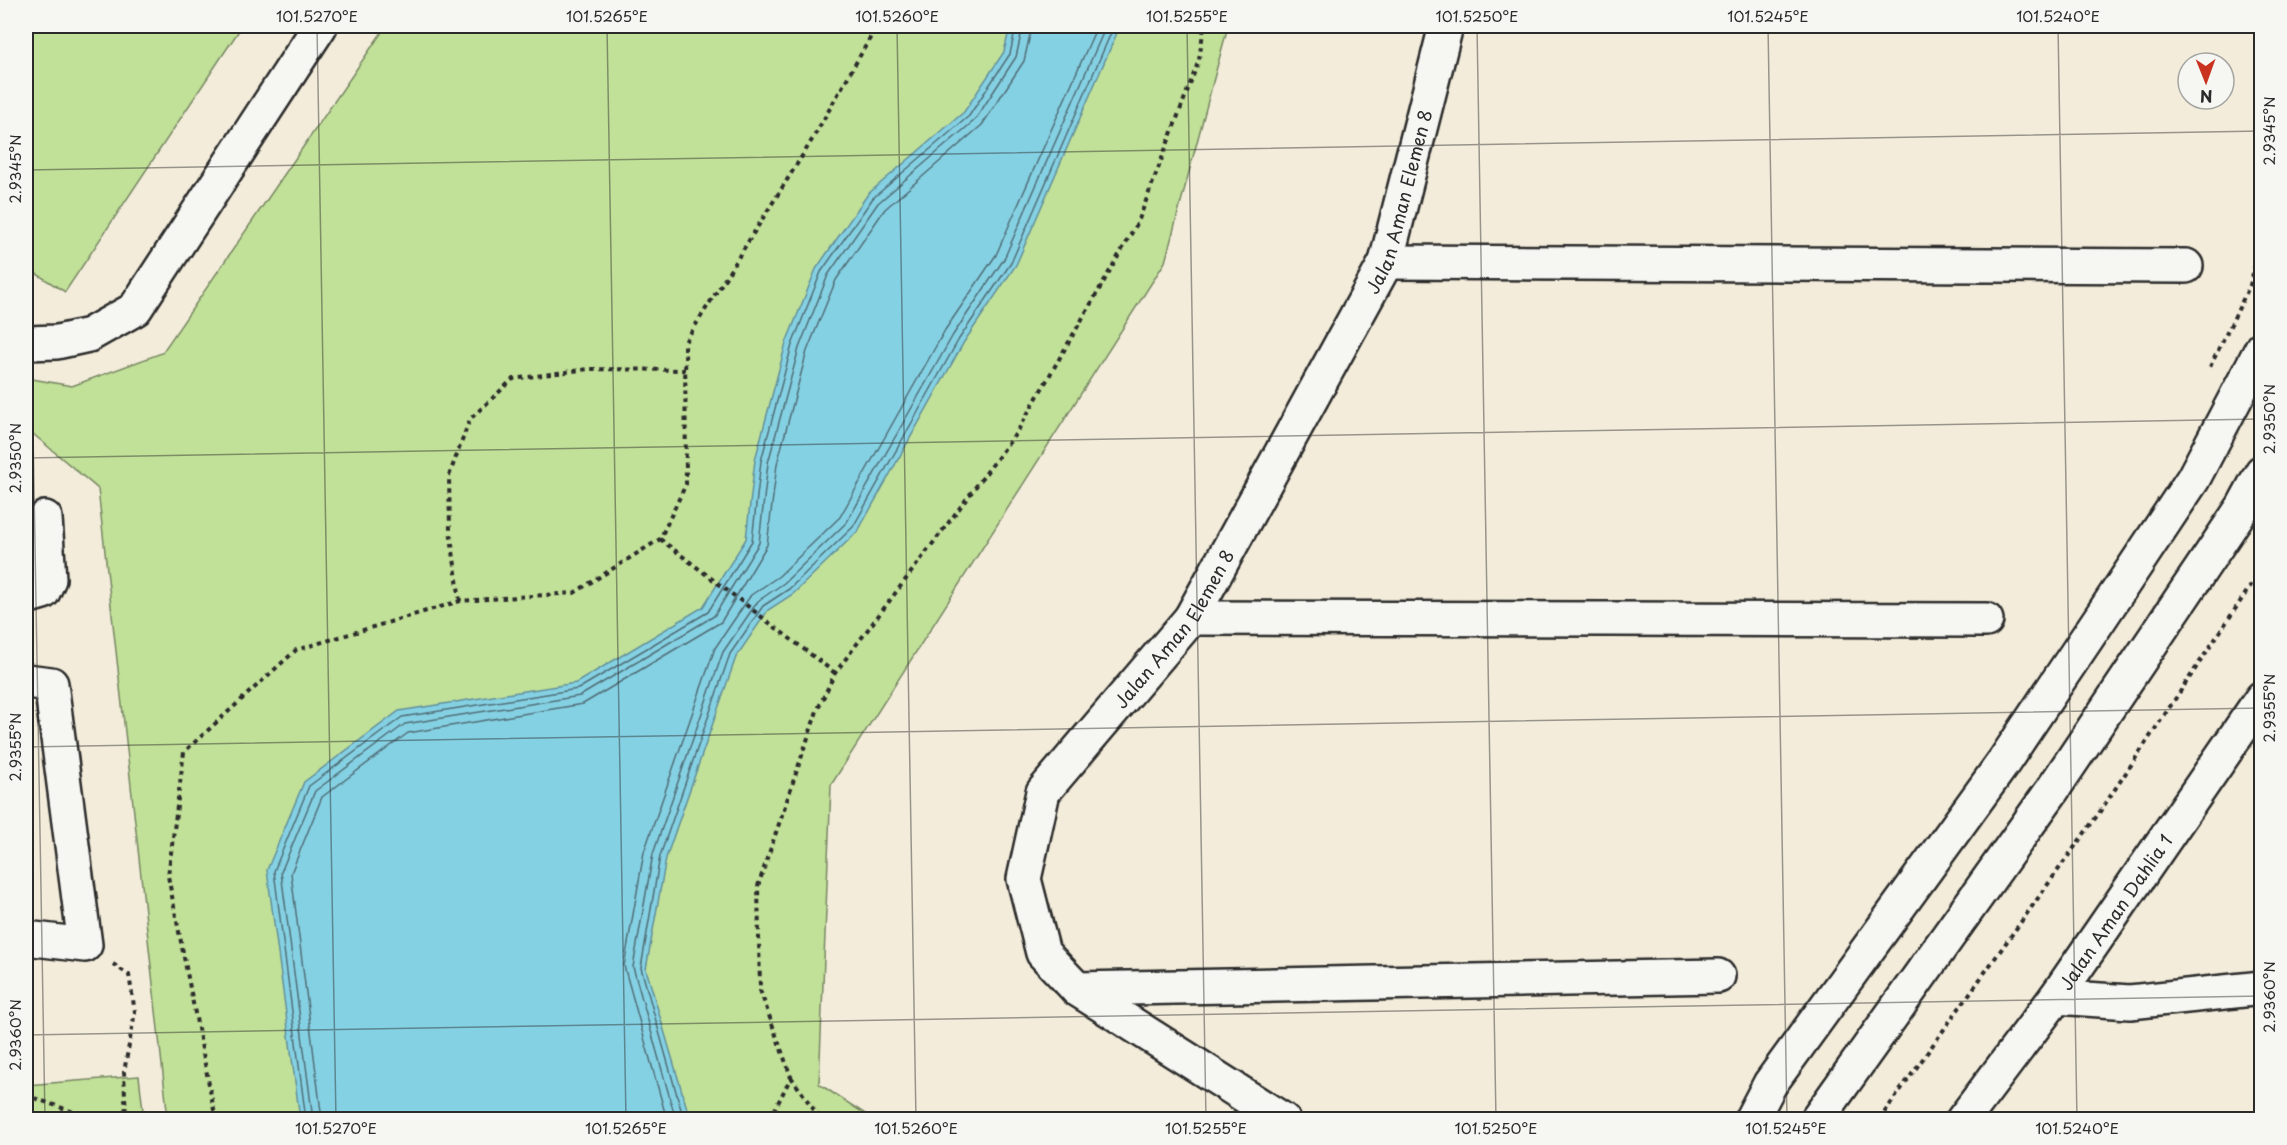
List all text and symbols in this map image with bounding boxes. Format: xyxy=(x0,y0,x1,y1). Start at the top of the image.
text: 101.5270°E xyxy=(276,4,358,27)
text: 101.5265°E xyxy=(566,4,648,27)
text: 101.5260°E xyxy=(855,4,939,27)
text: 101.5255°E xyxy=(1146,4,1228,27)
text: 101.5250°E xyxy=(1436,4,1518,27)
text: 101.5245°E xyxy=(1727,4,1809,27)
text: 101.5240°E xyxy=(2016,4,2100,27)
north arrow xyxy=(2176,51,2236,111)
text: N xyxy=(2200,85,2213,109)
text: 2.9345°N xyxy=(2257,96,2280,166)
street label: Jalan Aman Elemen 8 xyxy=(1358,106,1438,298)
text: 2.9345°N xyxy=(3,134,26,204)
text: 2.9350°N xyxy=(2257,384,2280,454)
text: 2.9350°N xyxy=(3,423,26,493)
street label: Jalan Aman Elemen 8 xyxy=(1107,544,1240,714)
text: 2.9355°N xyxy=(2257,673,2280,743)
text: 2.9355°N xyxy=(3,712,26,782)
street label: Jalan Aman Dahlia 1 xyxy=(2052,828,2178,995)
text: 2.9360°N xyxy=(2257,961,2280,1033)
text: 2.9360°N xyxy=(3,999,26,1071)
text: 101.5270°E xyxy=(295,1116,377,1139)
text: 101.5265°E xyxy=(585,1116,667,1139)
text: 101.5260°E xyxy=(874,1116,958,1139)
text: 101.5255°E xyxy=(1165,1116,1247,1139)
text: 101.5250°E xyxy=(1455,1116,1537,1139)
text: 101.5245°E xyxy=(1745,1116,1827,1139)
text: 101.5240°E xyxy=(2035,1116,2119,1139)

